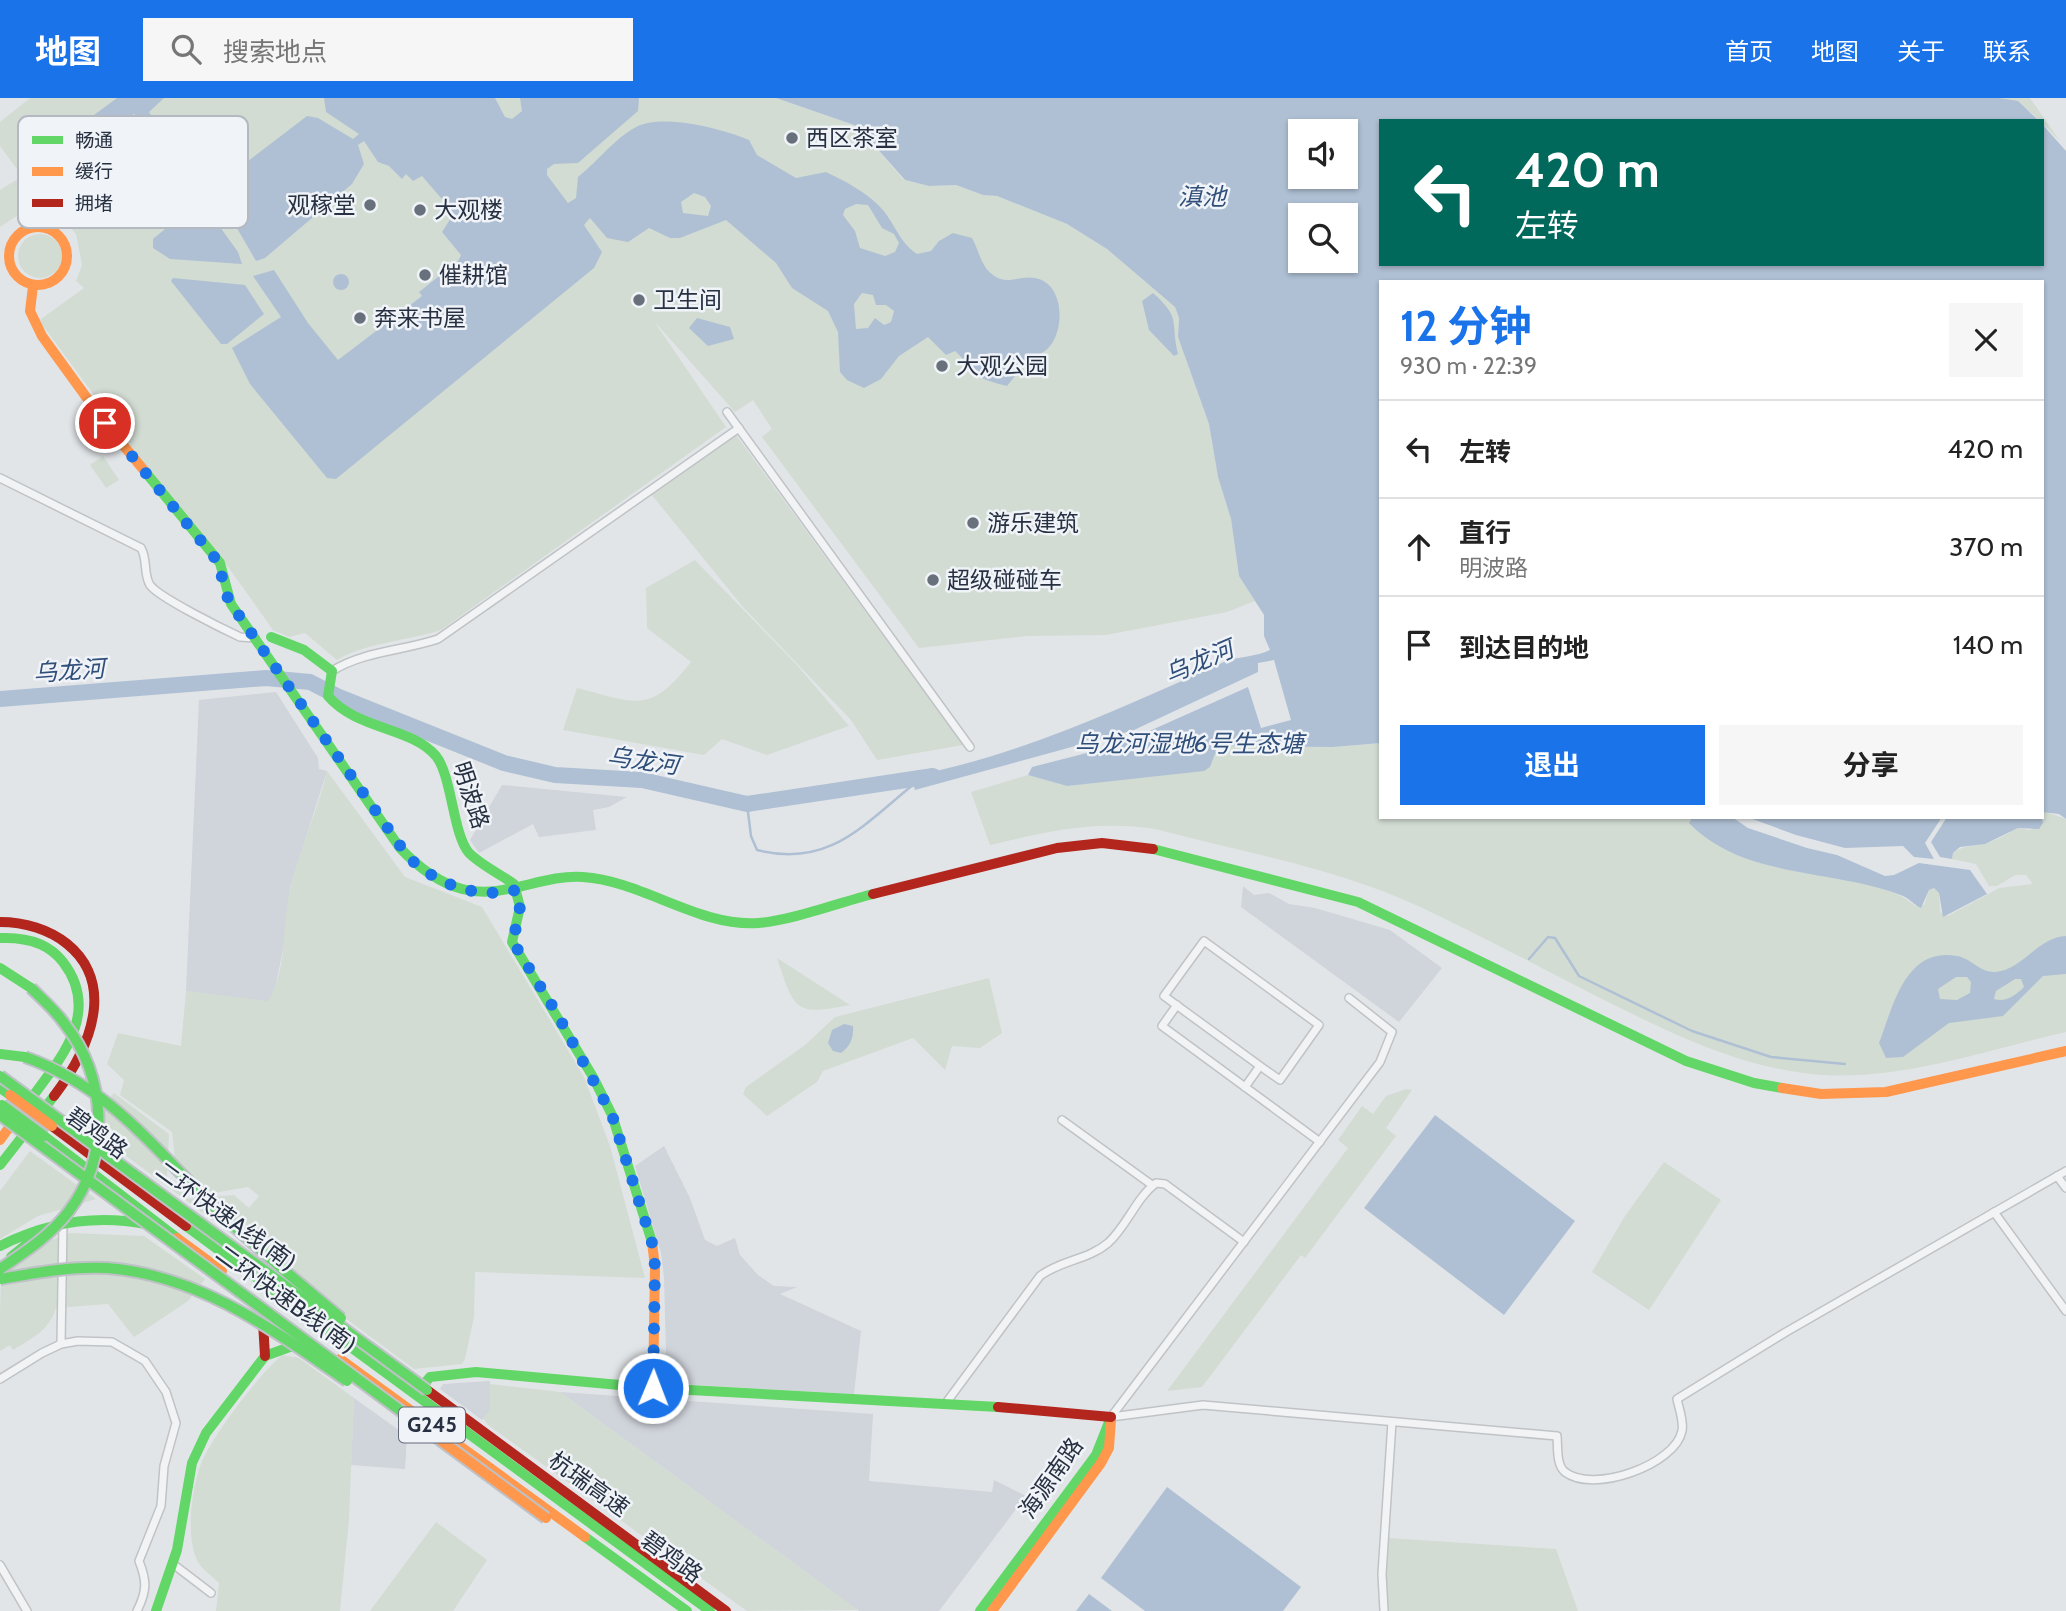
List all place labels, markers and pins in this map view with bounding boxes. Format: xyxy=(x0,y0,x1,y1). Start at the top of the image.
place label: 西区茶室 xyxy=(806,124,898,152)
marker: 西区茶室 xyxy=(784,130,800,146)
place label: 观稼堂 xyxy=(287,191,356,219)
place label: 大观楼 xyxy=(434,196,503,224)
marker: 观稼堂 xyxy=(362,197,378,213)
marker: 大观楼 xyxy=(412,202,428,218)
place label: 催耕馆 xyxy=(439,261,508,289)
marker: 催耕馆 xyxy=(417,267,433,283)
place label: 卫生间 xyxy=(653,286,722,314)
marker: 卫生间 xyxy=(631,292,647,308)
place label: 奔来书屋 xyxy=(374,304,466,332)
marker: 奔来书屋 xyxy=(352,310,368,326)
place label: 大观公园 xyxy=(956,352,1048,380)
marker: 大观公园 xyxy=(934,358,950,374)
pin xyxy=(75,393,135,453)
place label: 游乐建筑 xyxy=(987,509,1079,537)
marker: 游乐建筑 xyxy=(965,515,981,531)
place label: 超级碰碰车 xyxy=(947,566,1062,594)
marker: 超级碰碰车 xyxy=(925,572,941,588)

